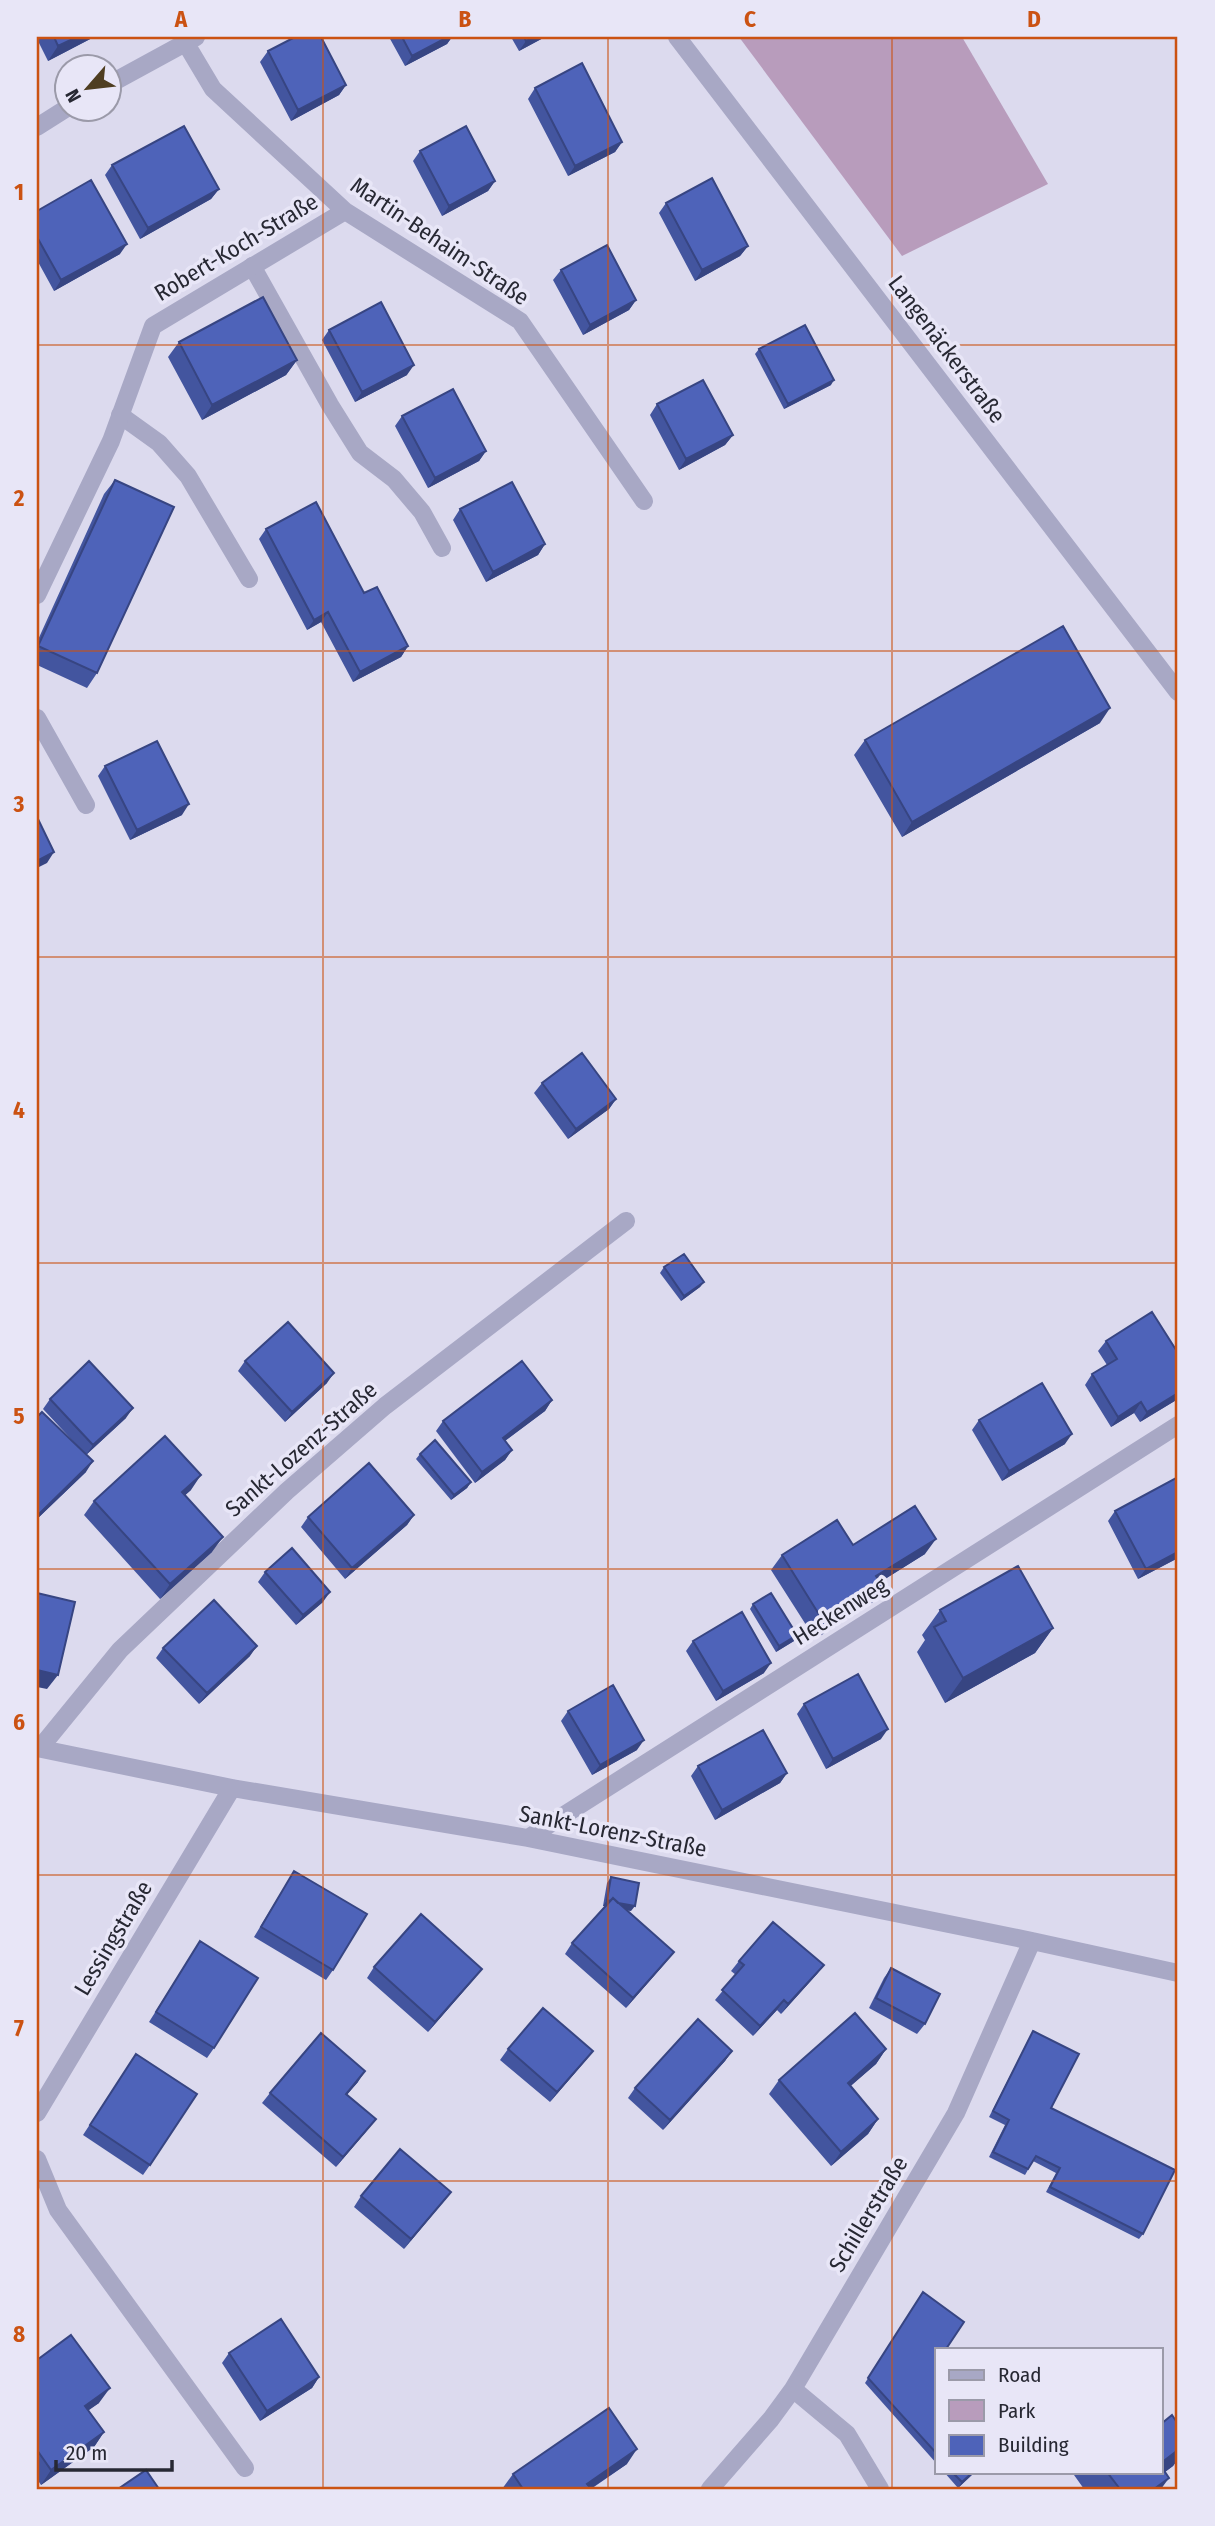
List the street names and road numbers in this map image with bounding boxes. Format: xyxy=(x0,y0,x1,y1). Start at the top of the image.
street label: Martin-Behaim-Straße xyxy=(345,171,535,311)
street label: Robert-Koch-Straße xyxy=(149,187,323,307)
street label: Langenäckerstraße xyxy=(882,270,1012,428)
street label: Sankt-Lozenz-Straße xyxy=(219,1376,383,1522)
street label: Heckenweg xyxy=(787,1571,893,1651)
street label: Sankt-Lorenz-Straße xyxy=(517,1799,709,1863)
street label: Lessingstraße xyxy=(68,1876,158,2000)
street label: Schillerstraße xyxy=(823,2151,913,2277)

